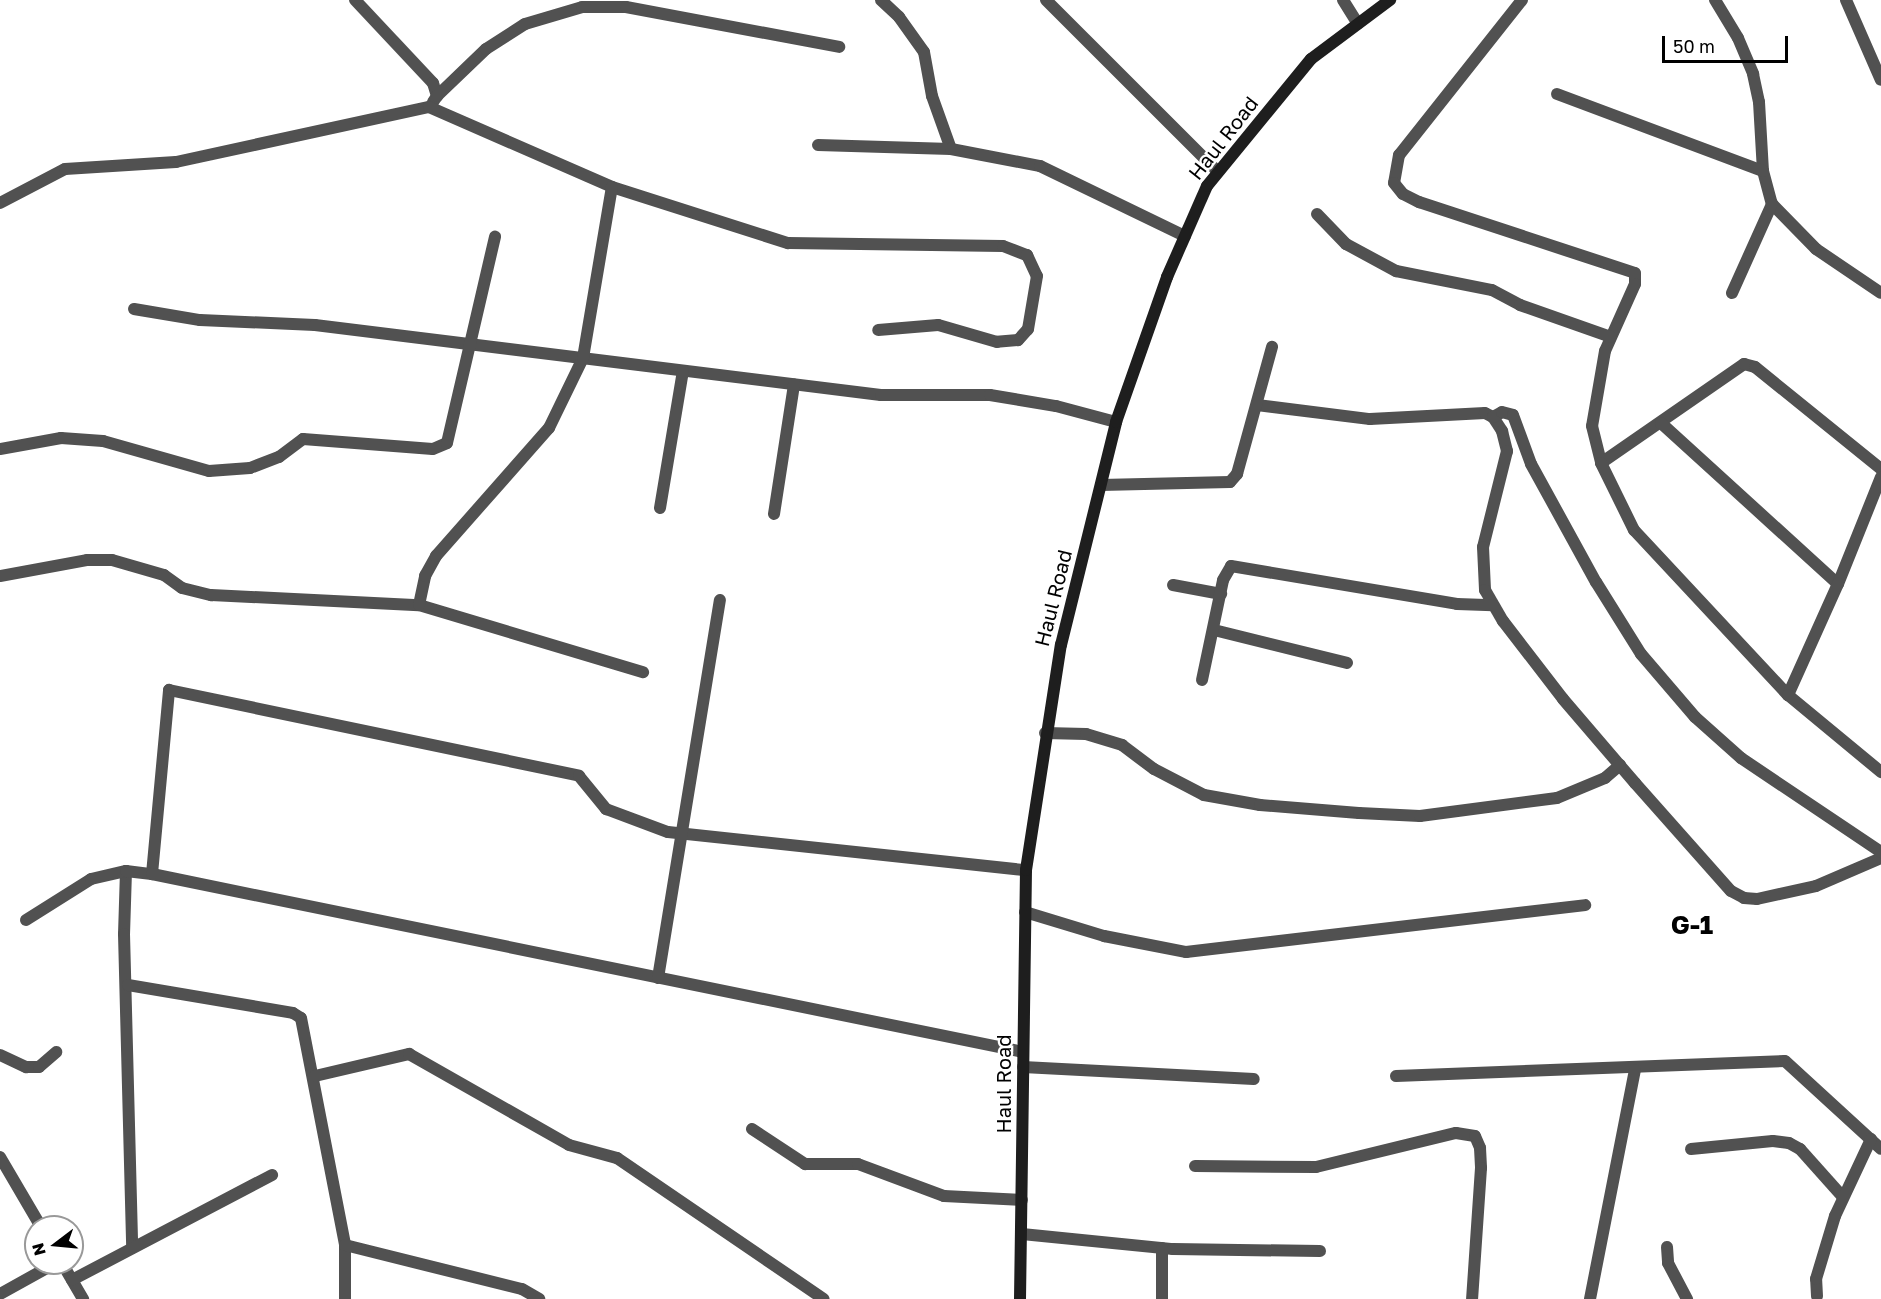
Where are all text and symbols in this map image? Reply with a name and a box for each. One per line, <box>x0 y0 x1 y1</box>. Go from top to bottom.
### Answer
scale bar <box>1665 24 1791 62</box>
text: 50 m <box>1673 35 1715 57</box>
street label: Haul Road <box>1183 92 1263 184</box>
street label: Haul Road <box>1029 547 1077 649</box>
district label: G-1 <box>1671 909 1713 941</box>
street label: Haul Road <box>991 1035 1015 1133</box>
north arrow <box>24 1215 84 1275</box>
text: N <box>27 1241 50 1258</box>

